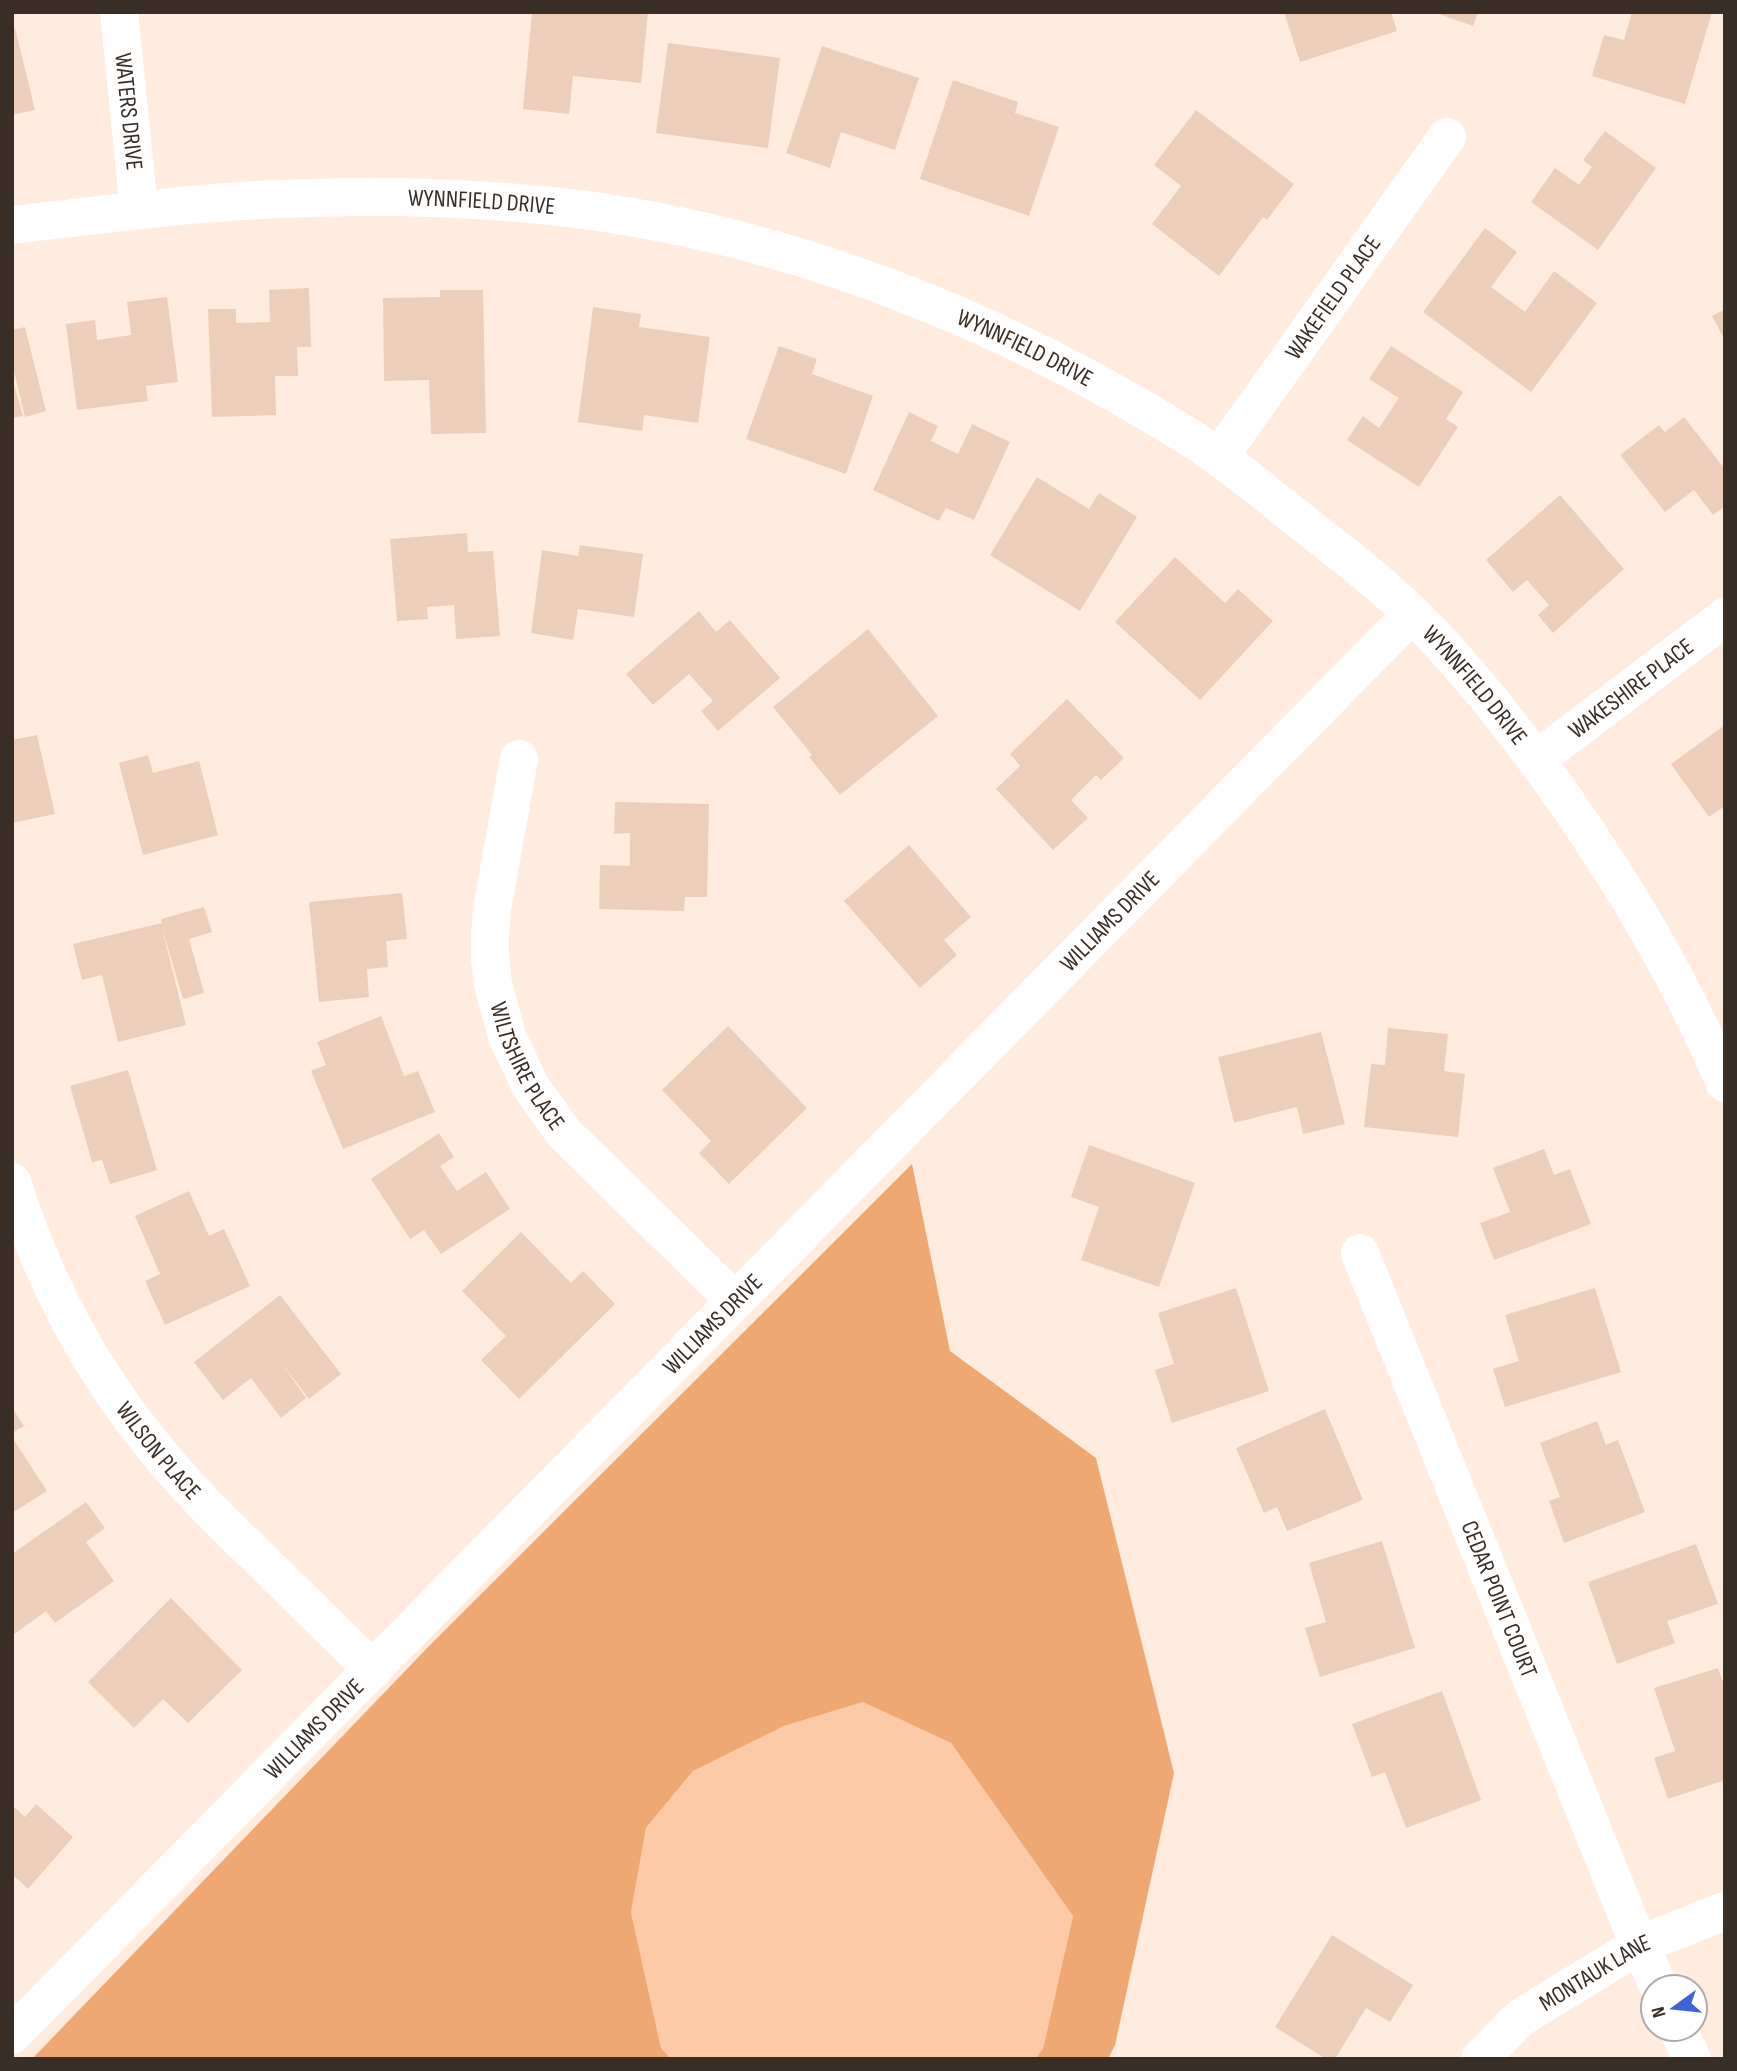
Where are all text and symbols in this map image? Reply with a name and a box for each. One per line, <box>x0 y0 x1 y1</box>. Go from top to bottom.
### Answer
street label: WATERS DRIVE <box>109 51 149 172</box>
street label: WYNNFIELD DRIVE <box>408 183 556 221</box>
street label: WAKEFIELD PLACE <box>1279 230 1387 365</box>
street label: WYNNFIELD DRIVE <box>953 302 1098 393</box>
street label: WYNNFIELD DRIVE <box>1417 619 1534 750</box>
street label: WAKESHIRE PLACE <box>1563 632 1699 745</box>
street label: WILLIAMS DRIVE <box>1054 864 1166 977</box>
street label: WILTSHIRE PLACE <box>484 999 571 1136</box>
street label: WILLIAMS DRIVE <box>656 1268 768 1381</box>
street label: WILSON PLACE <box>110 1396 207 1506</box>
street label: CEDAR POINT COURT <box>1455 1516 1544 1682</box>
street label: WILLIAMS DRIVE <box>258 1672 370 1785</box>
street label: MONTAUK LANE <box>1534 1928 1654 2017</box>
north arrow <box>1639 1973 1709 2043</box>
text: N <box>1647 2004 1671 2020</box>

